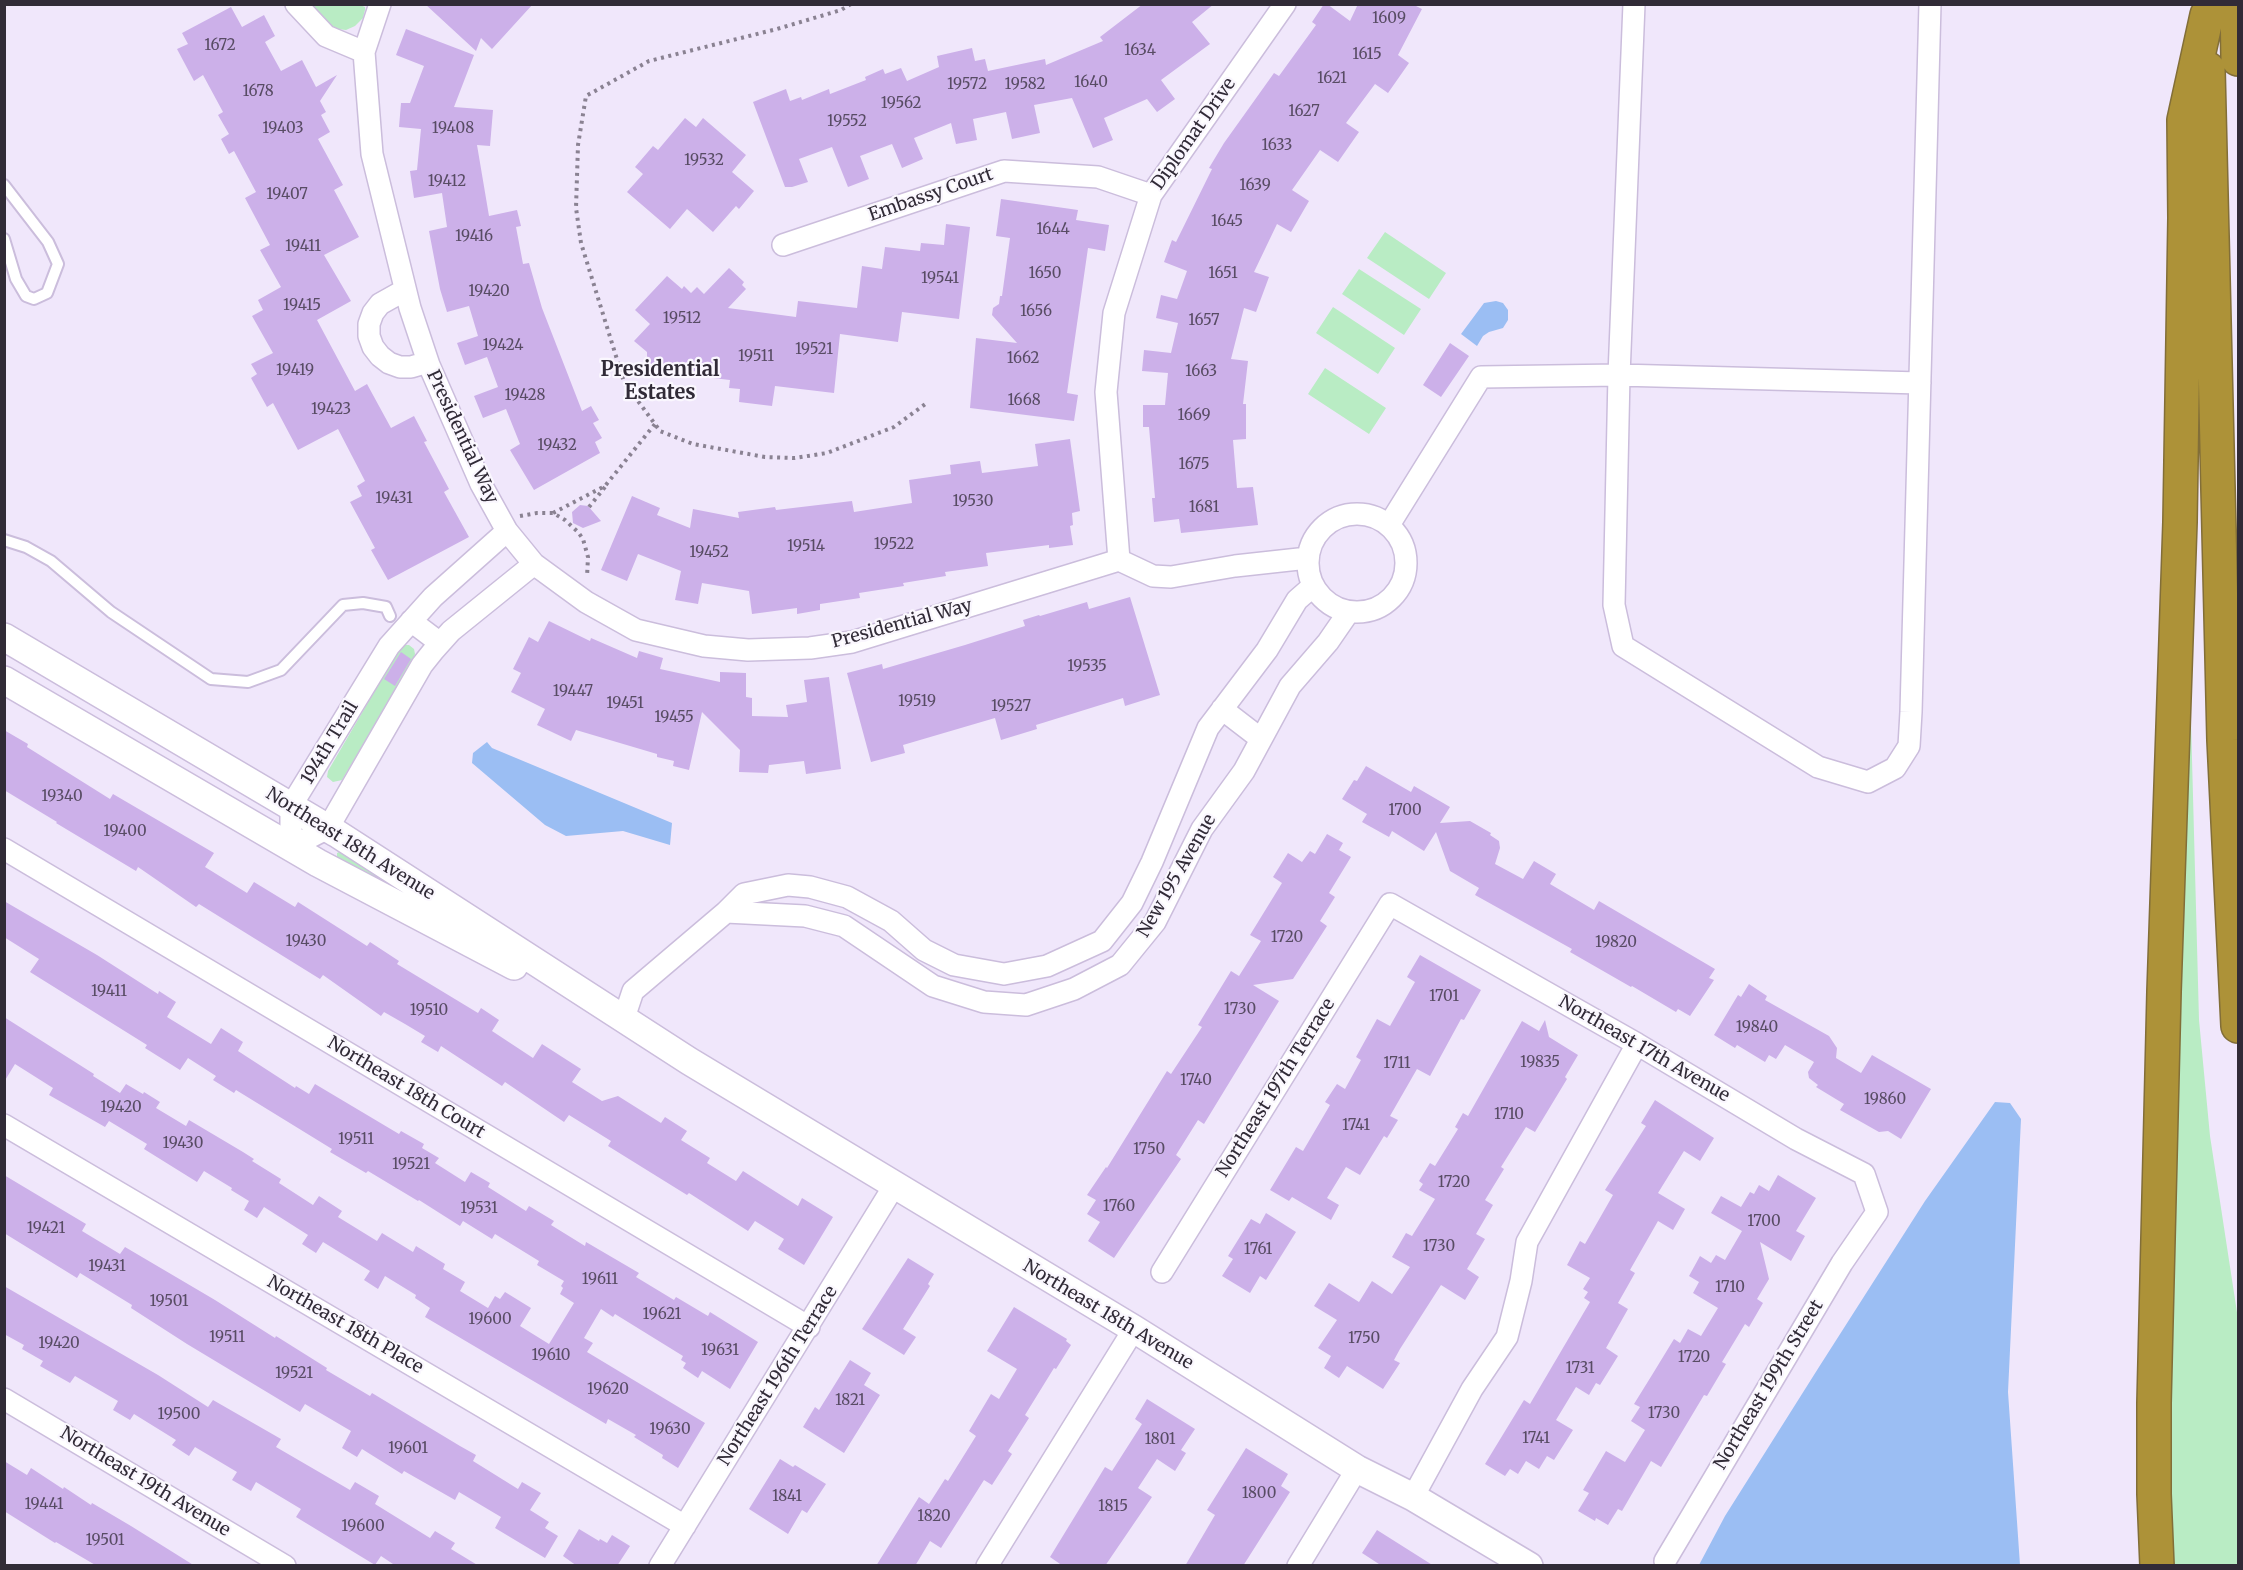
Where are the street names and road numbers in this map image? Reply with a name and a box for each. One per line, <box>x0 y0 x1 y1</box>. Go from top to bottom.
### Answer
street label: Diplomat Drive <box>1147 74 1241 194</box>
street label: Embassy Court <box>866 164 996 226</box>
street label: Presidential Way <box>422 367 502 507</box>
street label: Presidential Way <box>829 595 975 653</box>
street label: 194th Trail <box>297 698 363 788</box>
street label: Northeast 18th Avenue <box>262 783 438 905</box>
street label: New 195 Avenue <box>1133 811 1221 941</box>
street label: Northeast 17th Avenue <box>1555 991 1733 1107</box>
street label: Northeast 197th Terrace <box>1212 995 1340 1181</box>
street label: Northeast 18th Court <box>323 1032 489 1144</box>
street label: Northeast 18th Avenue <box>1019 1256 1197 1374</box>
street label: Northeast 18th Place <box>263 1271 427 1379</box>
street label: Northeast 196th Terrace <box>714 1282 842 1470</box>
street label: Northeast 199th Street <box>1710 1296 1828 1474</box>
street label: Northeast 19th Avenue <box>56 1423 234 1541</box>

